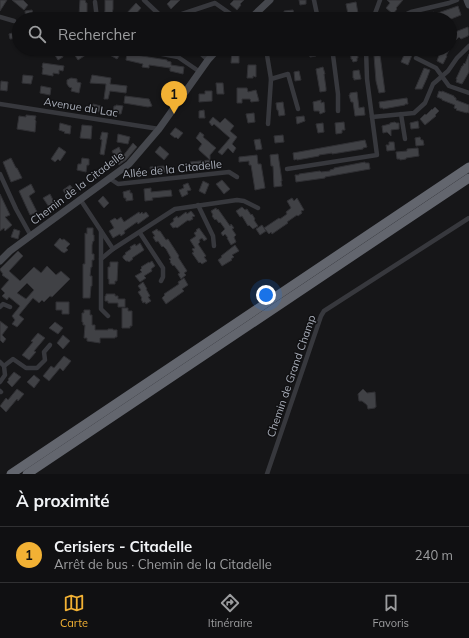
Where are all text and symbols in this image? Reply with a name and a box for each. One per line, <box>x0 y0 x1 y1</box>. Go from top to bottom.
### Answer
search box <box>12 12 457 56</box>
icon: search <box>26 23 48 45</box>
text: Rechercher <box>58 25 136 44</box>
pin: 1 <box>161 81 187 114</box>
street label: Avenue du Lac <box>43 94 120 120</box>
street label: Chemin de la Citadelle <box>27 148 127 228</box>
street label: Allée de la Citadelle <box>121 157 223 181</box>
your location <box>256 285 276 305</box>
street label: Chemin de Grand Champ <box>263 313 319 439</box>
text: À proximité <box>16 490 110 511</box>
text: Cerisiers - Citadelle <box>54 537 192 556</box>
text: 1 <box>25 547 33 563</box>
text: 240 m <box>415 547 453 563</box>
text: Arrêt de bus · Chemin de la Citadelle <box>54 556 272 572</box>
tab: Carte <box>60 592 88 630</box>
tab: Itinéraire <box>208 592 253 630</box>
tab: Favoris <box>372 592 409 630</box>

